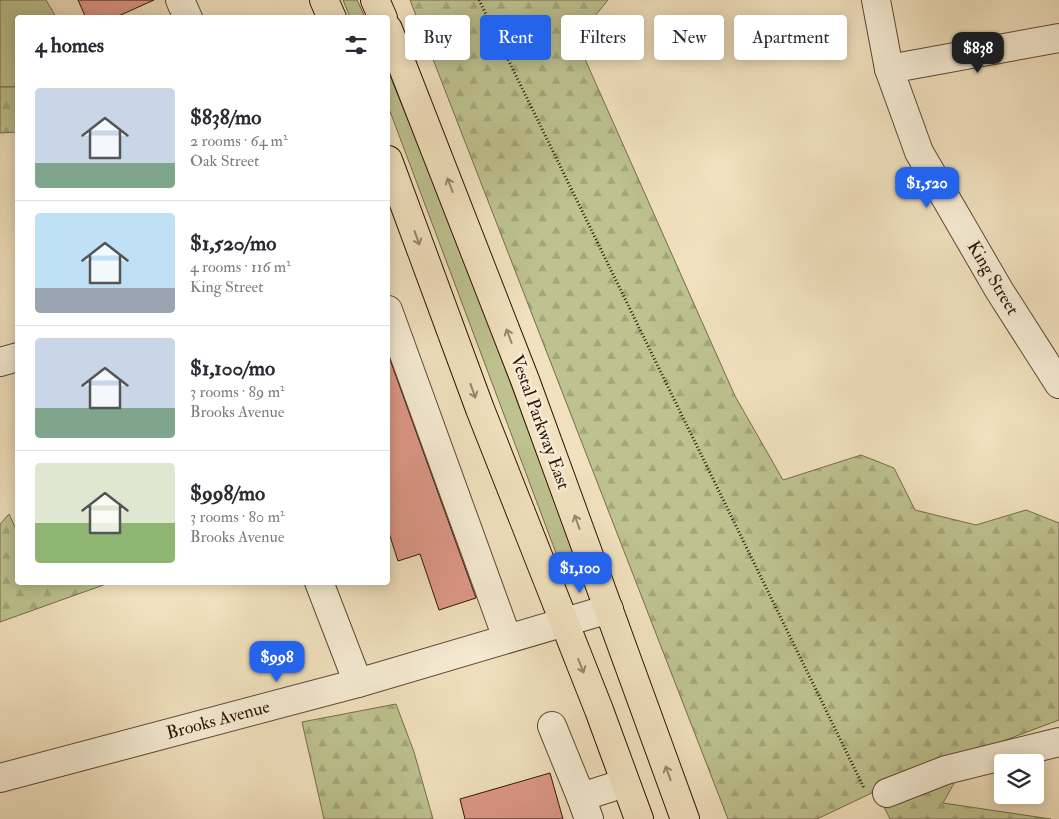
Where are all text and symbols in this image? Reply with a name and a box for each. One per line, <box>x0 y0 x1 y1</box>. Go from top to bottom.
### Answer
chip: Buy <box>405 15 470 60</box>
chip: Rent <box>480 15 551 60</box>
chip: Filters <box>561 15 644 60</box>
chip: New <box>654 15 724 60</box>
chip: Apartment <box>734 15 847 60</box>
icon: filters <box>342 31 370 59</box>
text: 4 homes <box>35 32 104 59</box>
pin: $838 <box>948 32 1008 74</box>
text: $838 <box>963 38 993 58</box>
text: $838/mo <box>190 104 261 131</box>
icon: home <box>75 108 135 168</box>
text: 2 rooms · 64 m² <box>190 131 288 151</box>
text: Oak Street <box>190 151 259 171</box>
pin: $1,520 <box>886 166 968 209</box>
text: $1,520 <box>906 173 948 193</box>
one-way arrow <box>445 178 454 193</box>
text: $1,520/mo <box>190 230 276 257</box>
one-way arrow <box>413 230 422 246</box>
icon: home <box>75 233 135 293</box>
street label: King Street <box>962 237 1024 319</box>
text: 4 rooms · 116 m² <box>190 257 291 277</box>
text: King Street <box>190 277 264 297</box>
one-way arrow <box>503 329 512 344</box>
street label: Vestal Parkway East <box>505 352 575 493</box>
text: $1,100/mo <box>190 355 275 382</box>
icon: home <box>75 358 135 418</box>
text: 3 rooms · 89 m² <box>190 382 285 402</box>
one-way arrow <box>469 383 478 398</box>
text: Brooks Avenue <box>190 402 284 422</box>
text: $998/mo <box>190 480 265 507</box>
icon: home <box>75 483 135 543</box>
text: 3 rooms · 80 m² <box>190 507 285 527</box>
one-way arrow <box>572 515 581 530</box>
text: Brooks Avenue <box>190 527 284 547</box>
pin: $1,100 <box>539 552 621 594</box>
text: $1,100 <box>560 558 600 578</box>
pin: $998 <box>247 640 307 683</box>
text: $998 <box>261 647 293 667</box>
one-way arrow <box>577 658 587 673</box>
street label: Brooks Avenue <box>164 695 273 745</box>
map controls <box>994 754 1044 804</box>
button: layers <box>994 754 1044 804</box>
one-way arrow <box>663 766 672 781</box>

